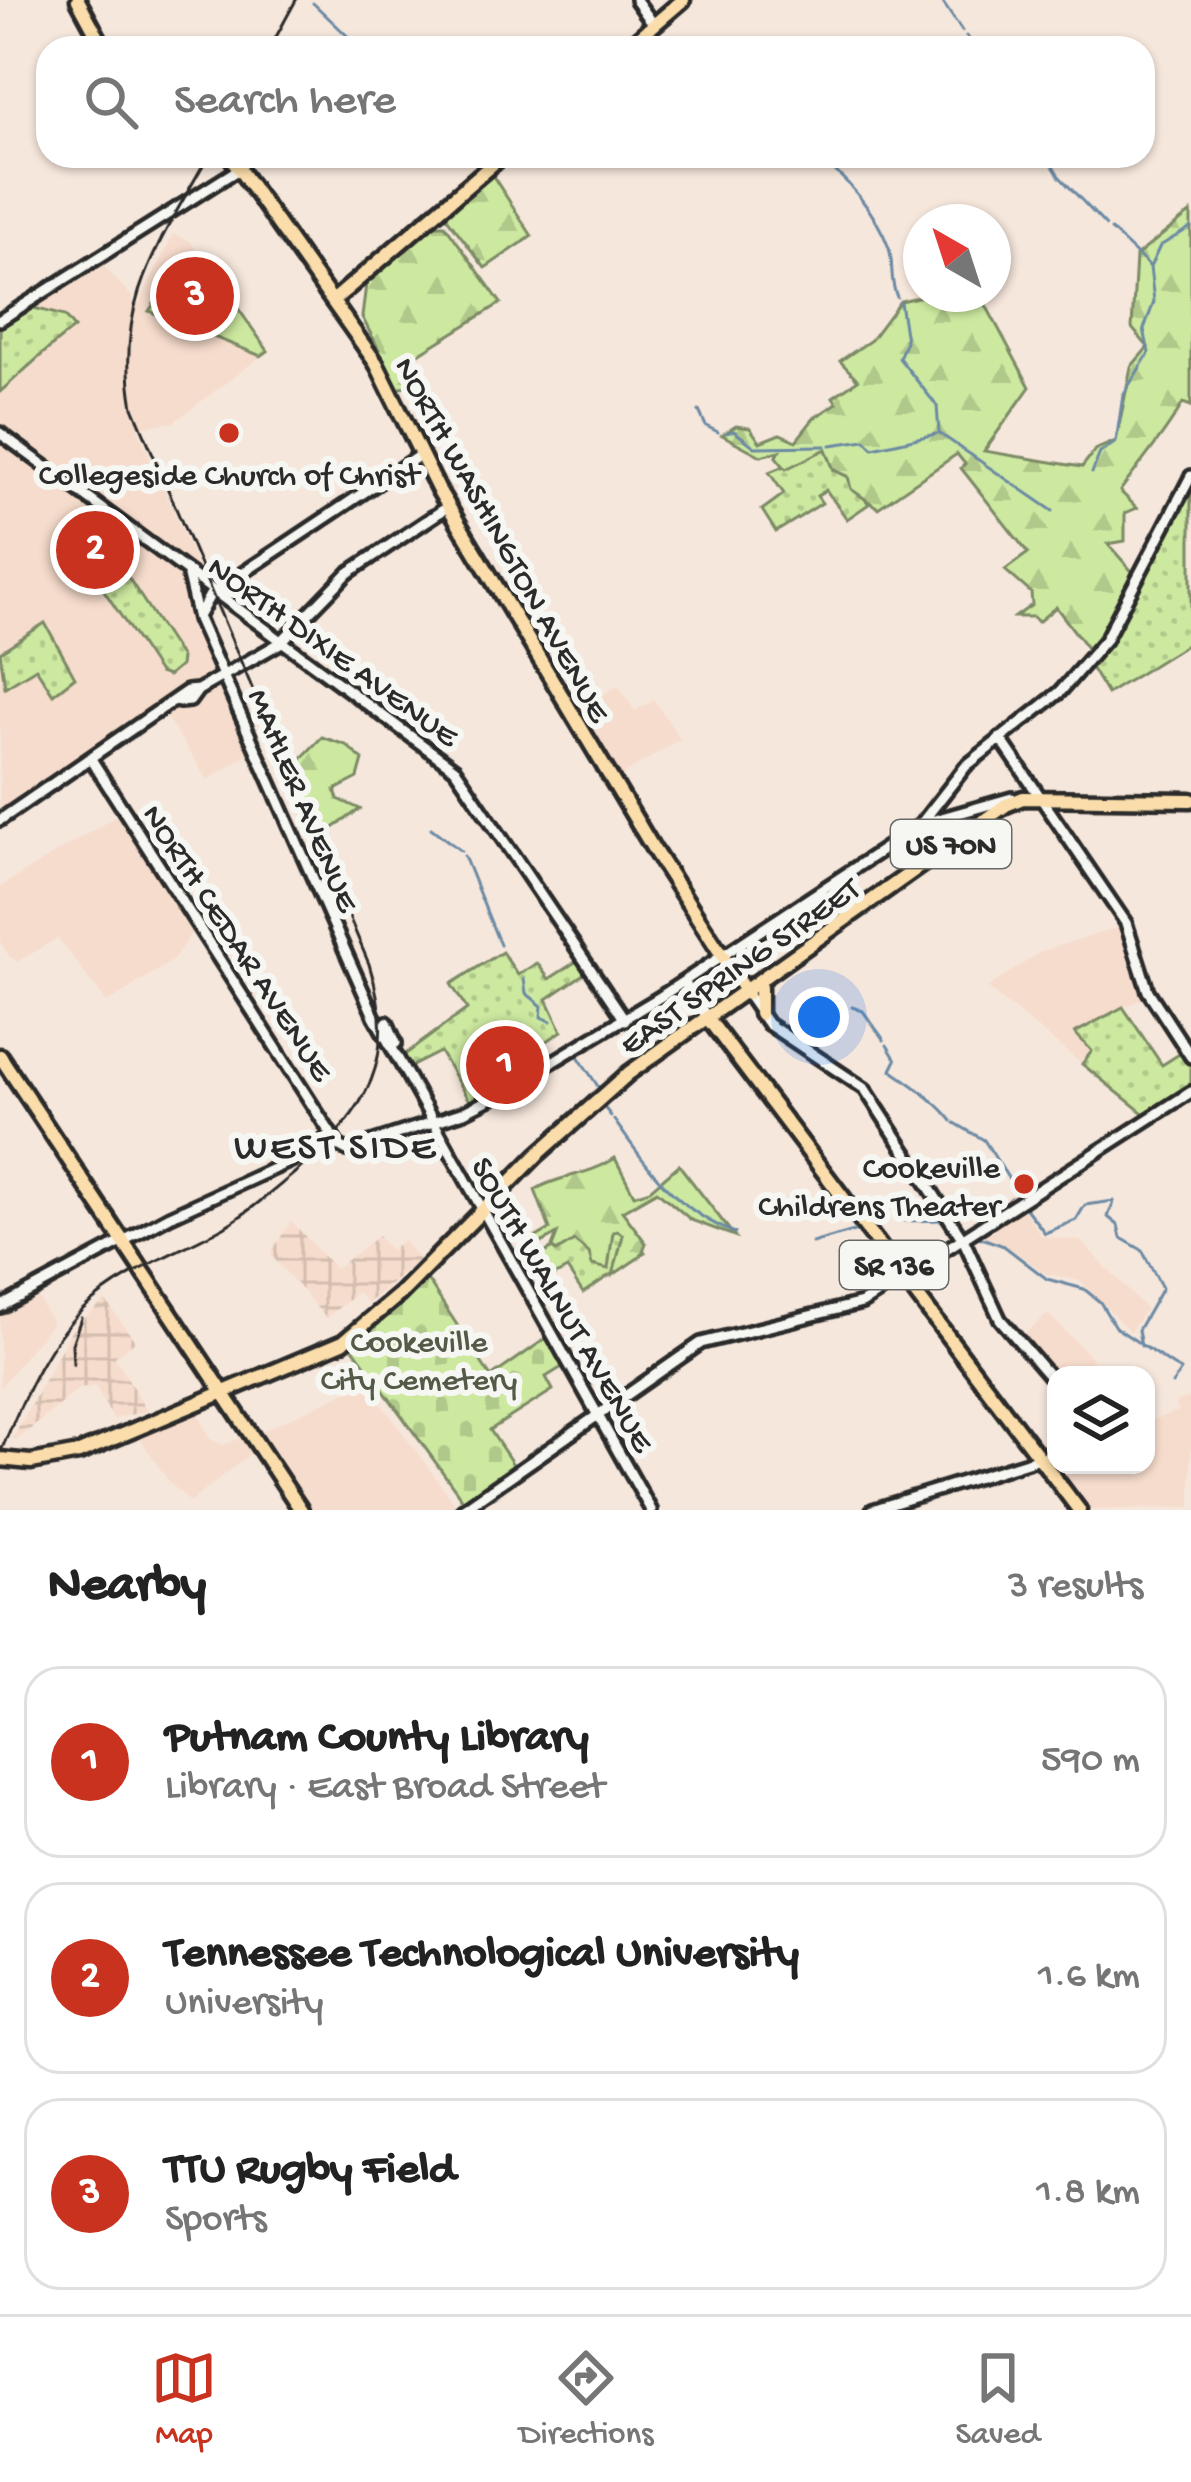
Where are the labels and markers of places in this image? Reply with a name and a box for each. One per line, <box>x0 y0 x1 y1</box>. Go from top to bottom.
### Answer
pin: 3 <box>156 251 234 341</box>
marker: Collegeside Church of Christ <box>216 420 242 446</box>
place label: Collegeside Church of Christ <box>39 459 422 497</box>
pin: 2 <box>56 505 134 595</box>
pin: 1 <box>466 1020 544 1110</box>
place label: Cookeville Childrens Theater <box>758 1152 1003 1228</box>
marker: Cookeville Childrens Theater <box>1011 1171 1037 1197</box>

